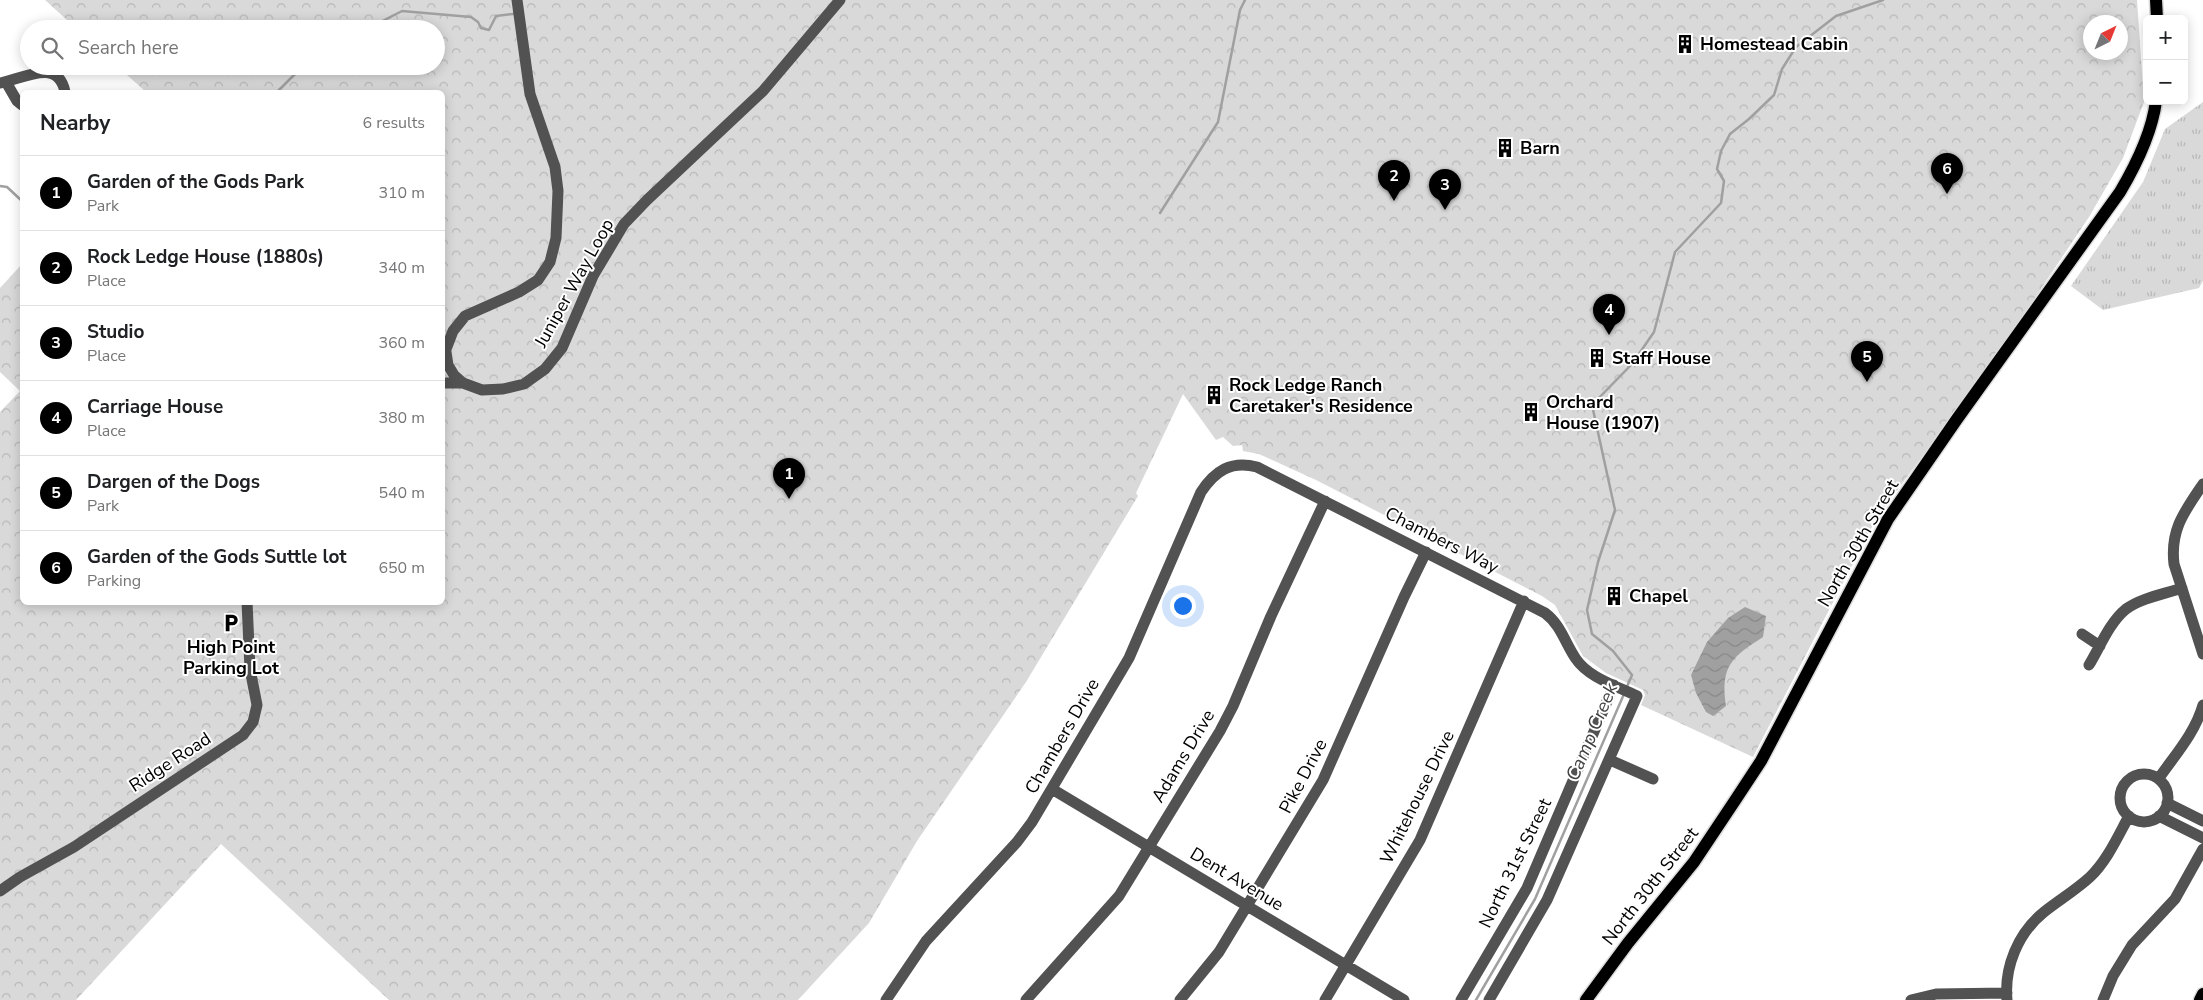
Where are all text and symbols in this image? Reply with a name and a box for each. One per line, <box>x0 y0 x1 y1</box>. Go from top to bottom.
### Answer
north arrow <box>2083 15 2128 60</box>
map controls <box>2143 15 2188 105</box>
button: + <box>2143 15 2188 60</box>
search box <box>20 20 445 75</box>
place label: Homestead Cabin <box>1700 32 1848 56</box>
building icon: Homestead Cabin <box>1674 33 1696 55</box>
icon: search <box>38 34 66 62</box>
text: Search here <box>78 35 179 61</box>
button: − <box>2143 60 2188 105</box>
text: Nearby <box>40 109 110 137</box>
text: 6 results <box>363 112 425 134</box>
place label: Barn <box>1520 136 1560 160</box>
building icon: Barn <box>1494 137 1516 159</box>
pin: 6 <box>1931 153 1963 194</box>
pin: 2 <box>1378 160 1410 201</box>
text: Garden of the Gods Park <box>87 169 304 195</box>
pin: 3 <box>1429 169 1461 210</box>
text: 1 <box>51 182 61 204</box>
text: 310 m <box>378 182 425 204</box>
text: Park <box>87 195 119 217</box>
street label: Juniper Way Loop <box>528 214 619 353</box>
text: Rock Ledge House (1880s) <box>87 244 324 270</box>
text: 2 <box>51 257 61 279</box>
text: 340 m <box>378 257 425 279</box>
text: Place <box>87 270 126 292</box>
pin: 4 <box>1593 294 1625 335</box>
text: Studio <box>87 319 144 345</box>
text: 3 <box>51 332 61 354</box>
text: 360 m <box>378 332 425 354</box>
pin: 5 <box>1851 341 1883 382</box>
text: Place <box>87 345 126 367</box>
place label: Staff House <box>1612 346 1711 370</box>
building icon: Staff House <box>1586 347 1608 369</box>
place label: Rock Ledge Ranch Caretaker's Residence <box>1229 373 1413 418</box>
building icon: Rock Ledge Ranch Caretaker's Residence <box>1203 384 1225 406</box>
place label: Orchard House (1907) <box>1546 390 1660 435</box>
text: Carriage House <box>87 394 223 420</box>
building icon: Orchard House (1907) <box>1520 401 1542 423</box>
text: 4 <box>51 407 61 429</box>
text: 380 m <box>378 407 425 429</box>
text: Place <box>87 420 126 442</box>
pin: 1 <box>773 458 805 499</box>
text: Dargen of the Dogs <box>87 469 260 495</box>
street label: North 30th Street <box>1812 474 1905 611</box>
text: 5 <box>51 482 61 504</box>
text: 540 m <box>378 482 425 504</box>
text: Park <box>87 495 119 517</box>
street label: Chambers Way <box>1381 501 1504 579</box>
text: Garden of the Gods Suttle lot <box>87 544 347 570</box>
text: 6 <box>51 557 61 579</box>
text: 650 m <box>378 557 425 579</box>
text: Parking <box>87 570 141 592</box>
place label: Chapel <box>1629 584 1688 608</box>
building icon: Chapel <box>1603 585 1625 607</box>
your location <box>1170 593 1196 619</box>
parking icon: High Point Parking Lot <box>220 612 242 634</box>
place label: High Point Parking Lot <box>183 635 279 680</box>
street label: Chambers Drive <box>1019 674 1105 798</box>
water label: Camp Creek <box>1560 679 1624 785</box>
street label: Adams Drive <box>1146 705 1220 807</box>
street label: Whitehouse Drive <box>1374 726 1460 868</box>
street label: Ridge Road <box>124 727 216 797</box>
street label: Pike Drive <box>1273 735 1333 817</box>
street label: North 31st Street <box>1473 793 1557 932</box>
street label: North 30th Street <box>1596 822 1704 950</box>
street label: Dent Avenue <box>1186 842 1288 916</box>

